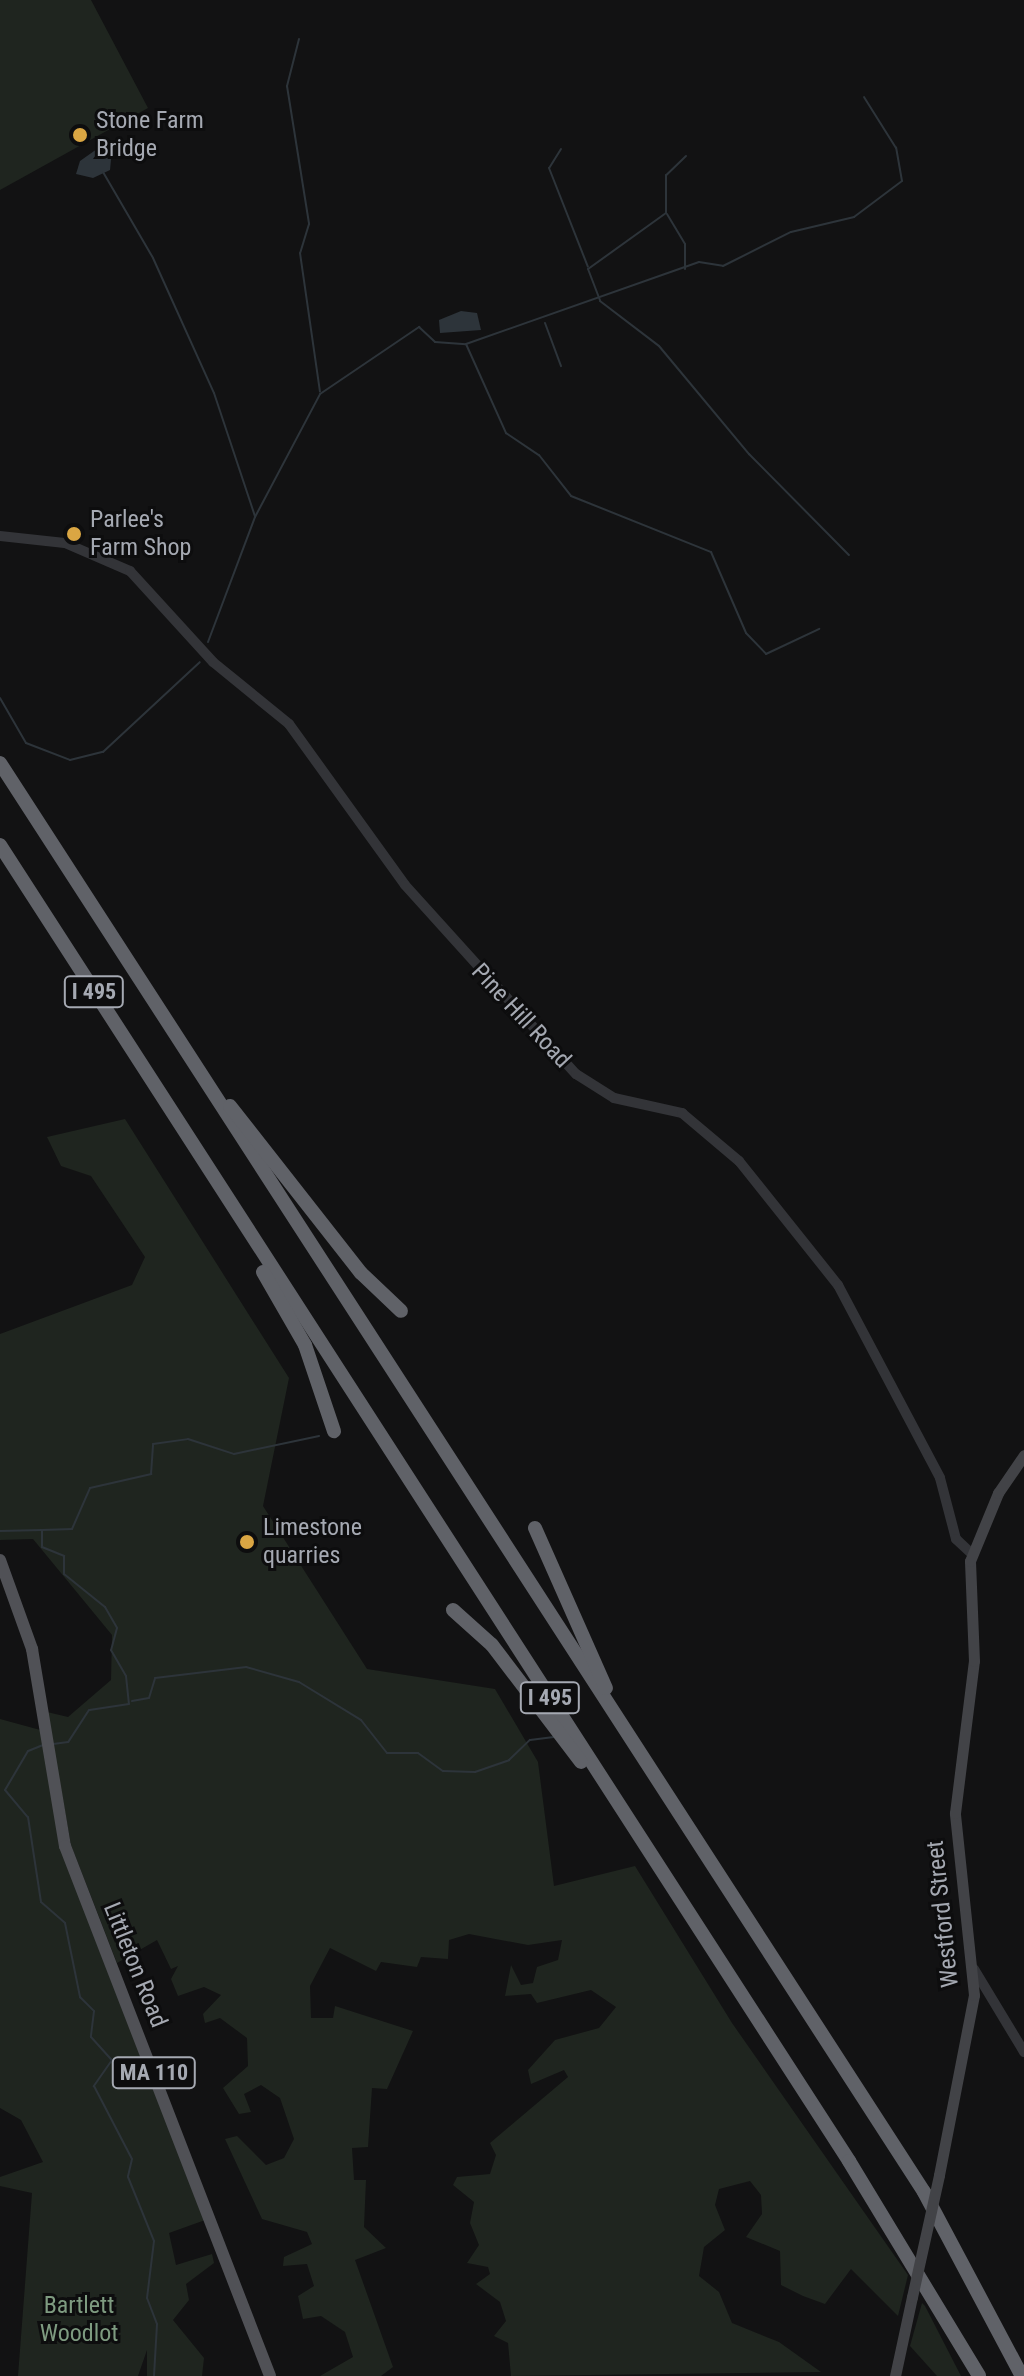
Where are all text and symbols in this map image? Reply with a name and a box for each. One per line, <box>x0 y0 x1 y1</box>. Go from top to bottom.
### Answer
place label: Stone Farm Bridge <box>96 107 204 163</box>
marker: Stone Farm Bridge <box>71 126 89 144</box>
place label: Parlee's Farm Shop <box>90 506 191 562</box>
marker: Parlee's Farm Shop <box>65 525 83 543</box>
street label: Pine Hill Road <box>465 958 577 1074</box>
road number: I 495 <box>62 974 126 1010</box>
place label: Limestone quarries <box>263 1514 362 1570</box>
marker: Limestone quarries <box>238 1533 256 1551</box>
road number: I 495 <box>518 1680 582 1716</box>
street label: Westford Street <box>921 1839 965 1989</box>
street label: Littleton Road <box>97 1898 173 2032</box>
road number: MA 110 <box>110 2055 198 2091</box>
park label: Bartlett Woodlot <box>40 2292 118 2348</box>

